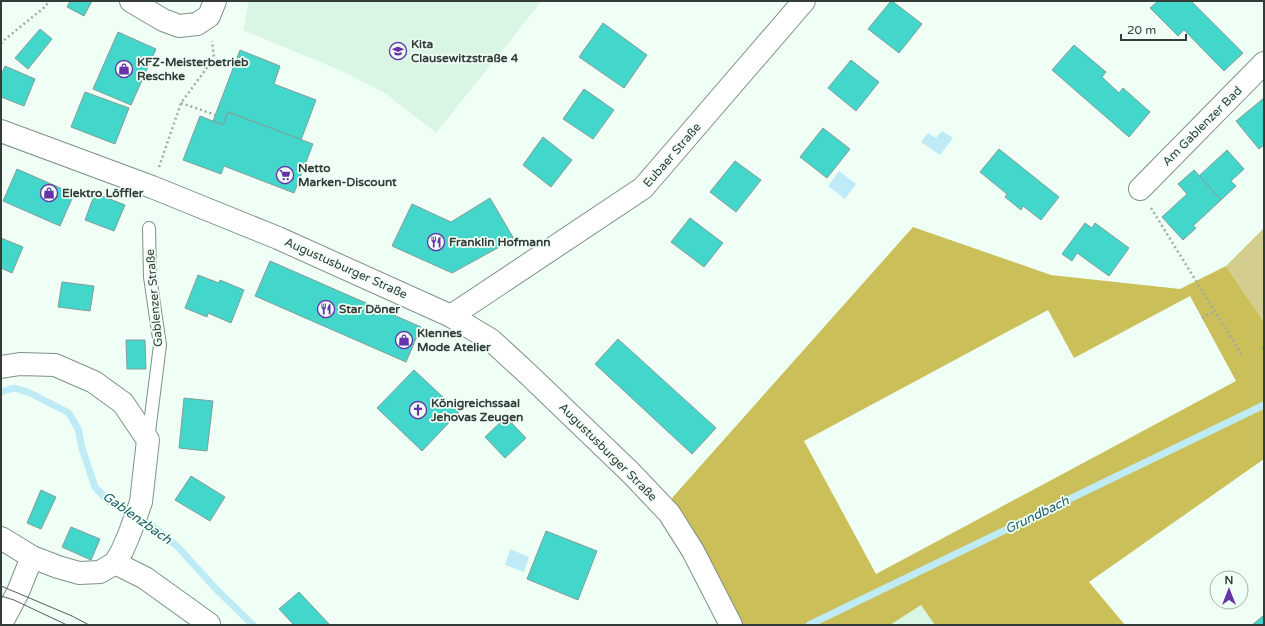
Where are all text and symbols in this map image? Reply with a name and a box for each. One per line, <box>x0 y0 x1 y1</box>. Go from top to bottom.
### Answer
scale bar <box>1121 16 1186 42</box>
text: 20 m <box>1127 23 1156 37</box>
place label: Kita Clausewitzstraße 4 <box>411 37 519 65</box>
school or university icon: Kita Clausewitzstraße 4 <box>388 41 408 61</box>
place label: KFZ-Meisterbetrieb Reschke <box>137 55 249 83</box>
shop icon: KFZ-Meisterbetrieb Reschke <box>114 59 134 79</box>
street label: Am Gablenzer Bad <box>1159 83 1245 169</box>
street label: Eubaer Straße <box>640 120 704 190</box>
place label: Netto Marken-Discount <box>298 161 397 189</box>
supermarket icon: Netto Marken-Discount <box>275 165 295 185</box>
shop icon: Elektro Löffler <box>39 183 59 203</box>
place label: Elektro Löffler <box>62 186 144 200</box>
restaurant icon: Franklin Hofmann <box>426 232 446 252</box>
street label: Augustusburger Straße <box>282 235 410 301</box>
place label: Franklin Hofmann <box>449 235 551 249</box>
street label: Gablenzer Straße <box>143 248 165 347</box>
restaurant icon: Star Döner <box>316 299 336 319</box>
place label: Star Döner <box>339 302 400 316</box>
place label: Klennes Mode Atelier <box>417 326 491 354</box>
shop icon: Klennes Mode Atelier <box>394 330 414 350</box>
place label: Königreichssaal Jehovas Zeugen <box>430 396 523 425</box>
church icon: Königreichssaal Jehovas Zeugen <box>408 400 428 420</box>
street label: Augustusburger Straße <box>556 400 660 504</box>
water label: Gablenzbach <box>99 488 176 548</box>
water label: Grundbach <box>1002 492 1073 537</box>
north arrow <box>1209 570 1249 610</box>
text: N <box>1225 574 1233 587</box>

